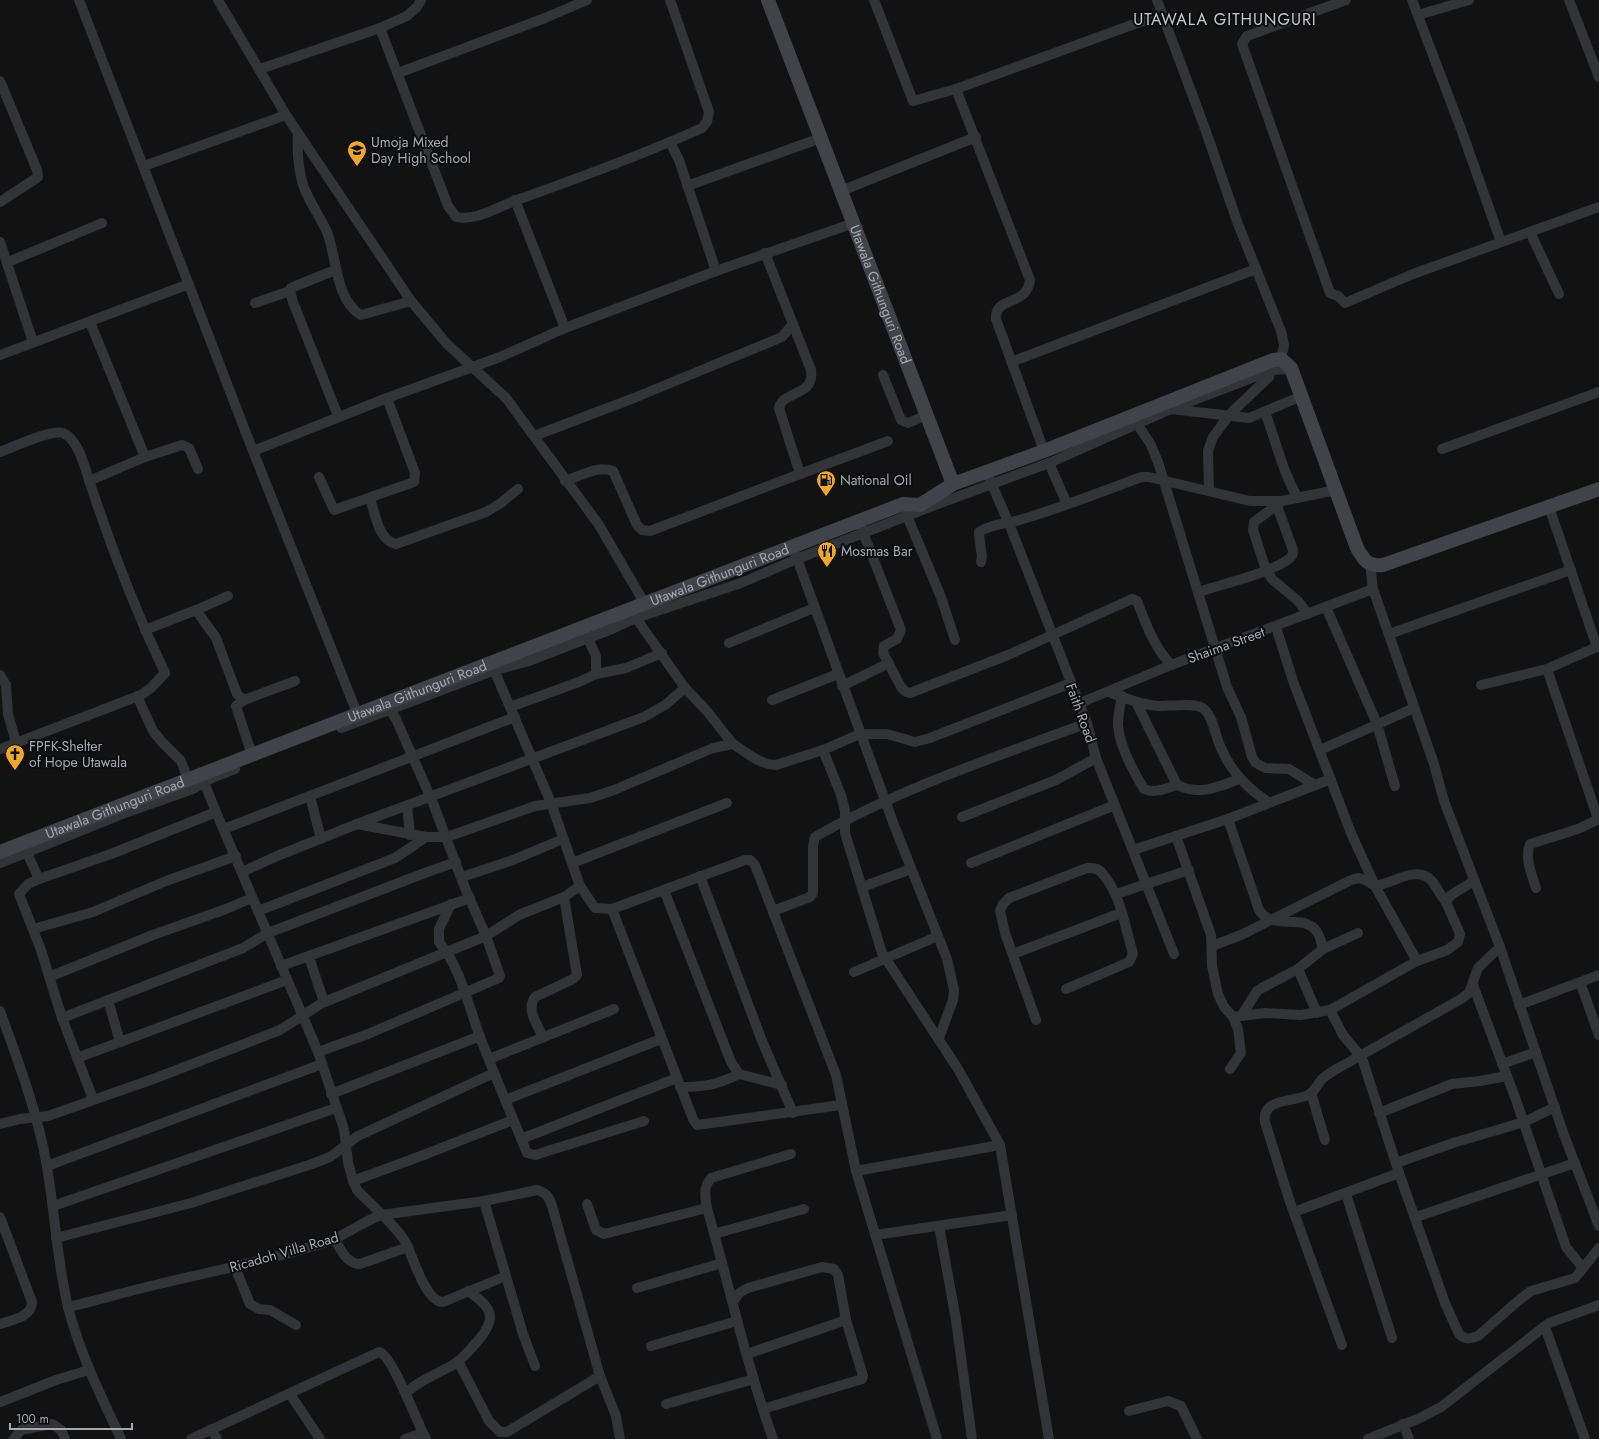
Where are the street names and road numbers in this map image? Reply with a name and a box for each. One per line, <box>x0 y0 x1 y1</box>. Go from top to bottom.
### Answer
street label: Utawala Githunguri Road <box>845 222 916 367</box>
street label: Utawala Githunguri Road <box>647 539 792 611</box>
street label: Shaima Street <box>1185 622 1268 668</box>
street label: Utawala Githunguri Road <box>345 655 489 727</box>
street label: Faith Road <box>1061 680 1101 746</box>
street label: Utawala Githunguri Road <box>42 772 187 844</box>
street label: Ricadoh Villa Road <box>227 1227 341 1277</box>

